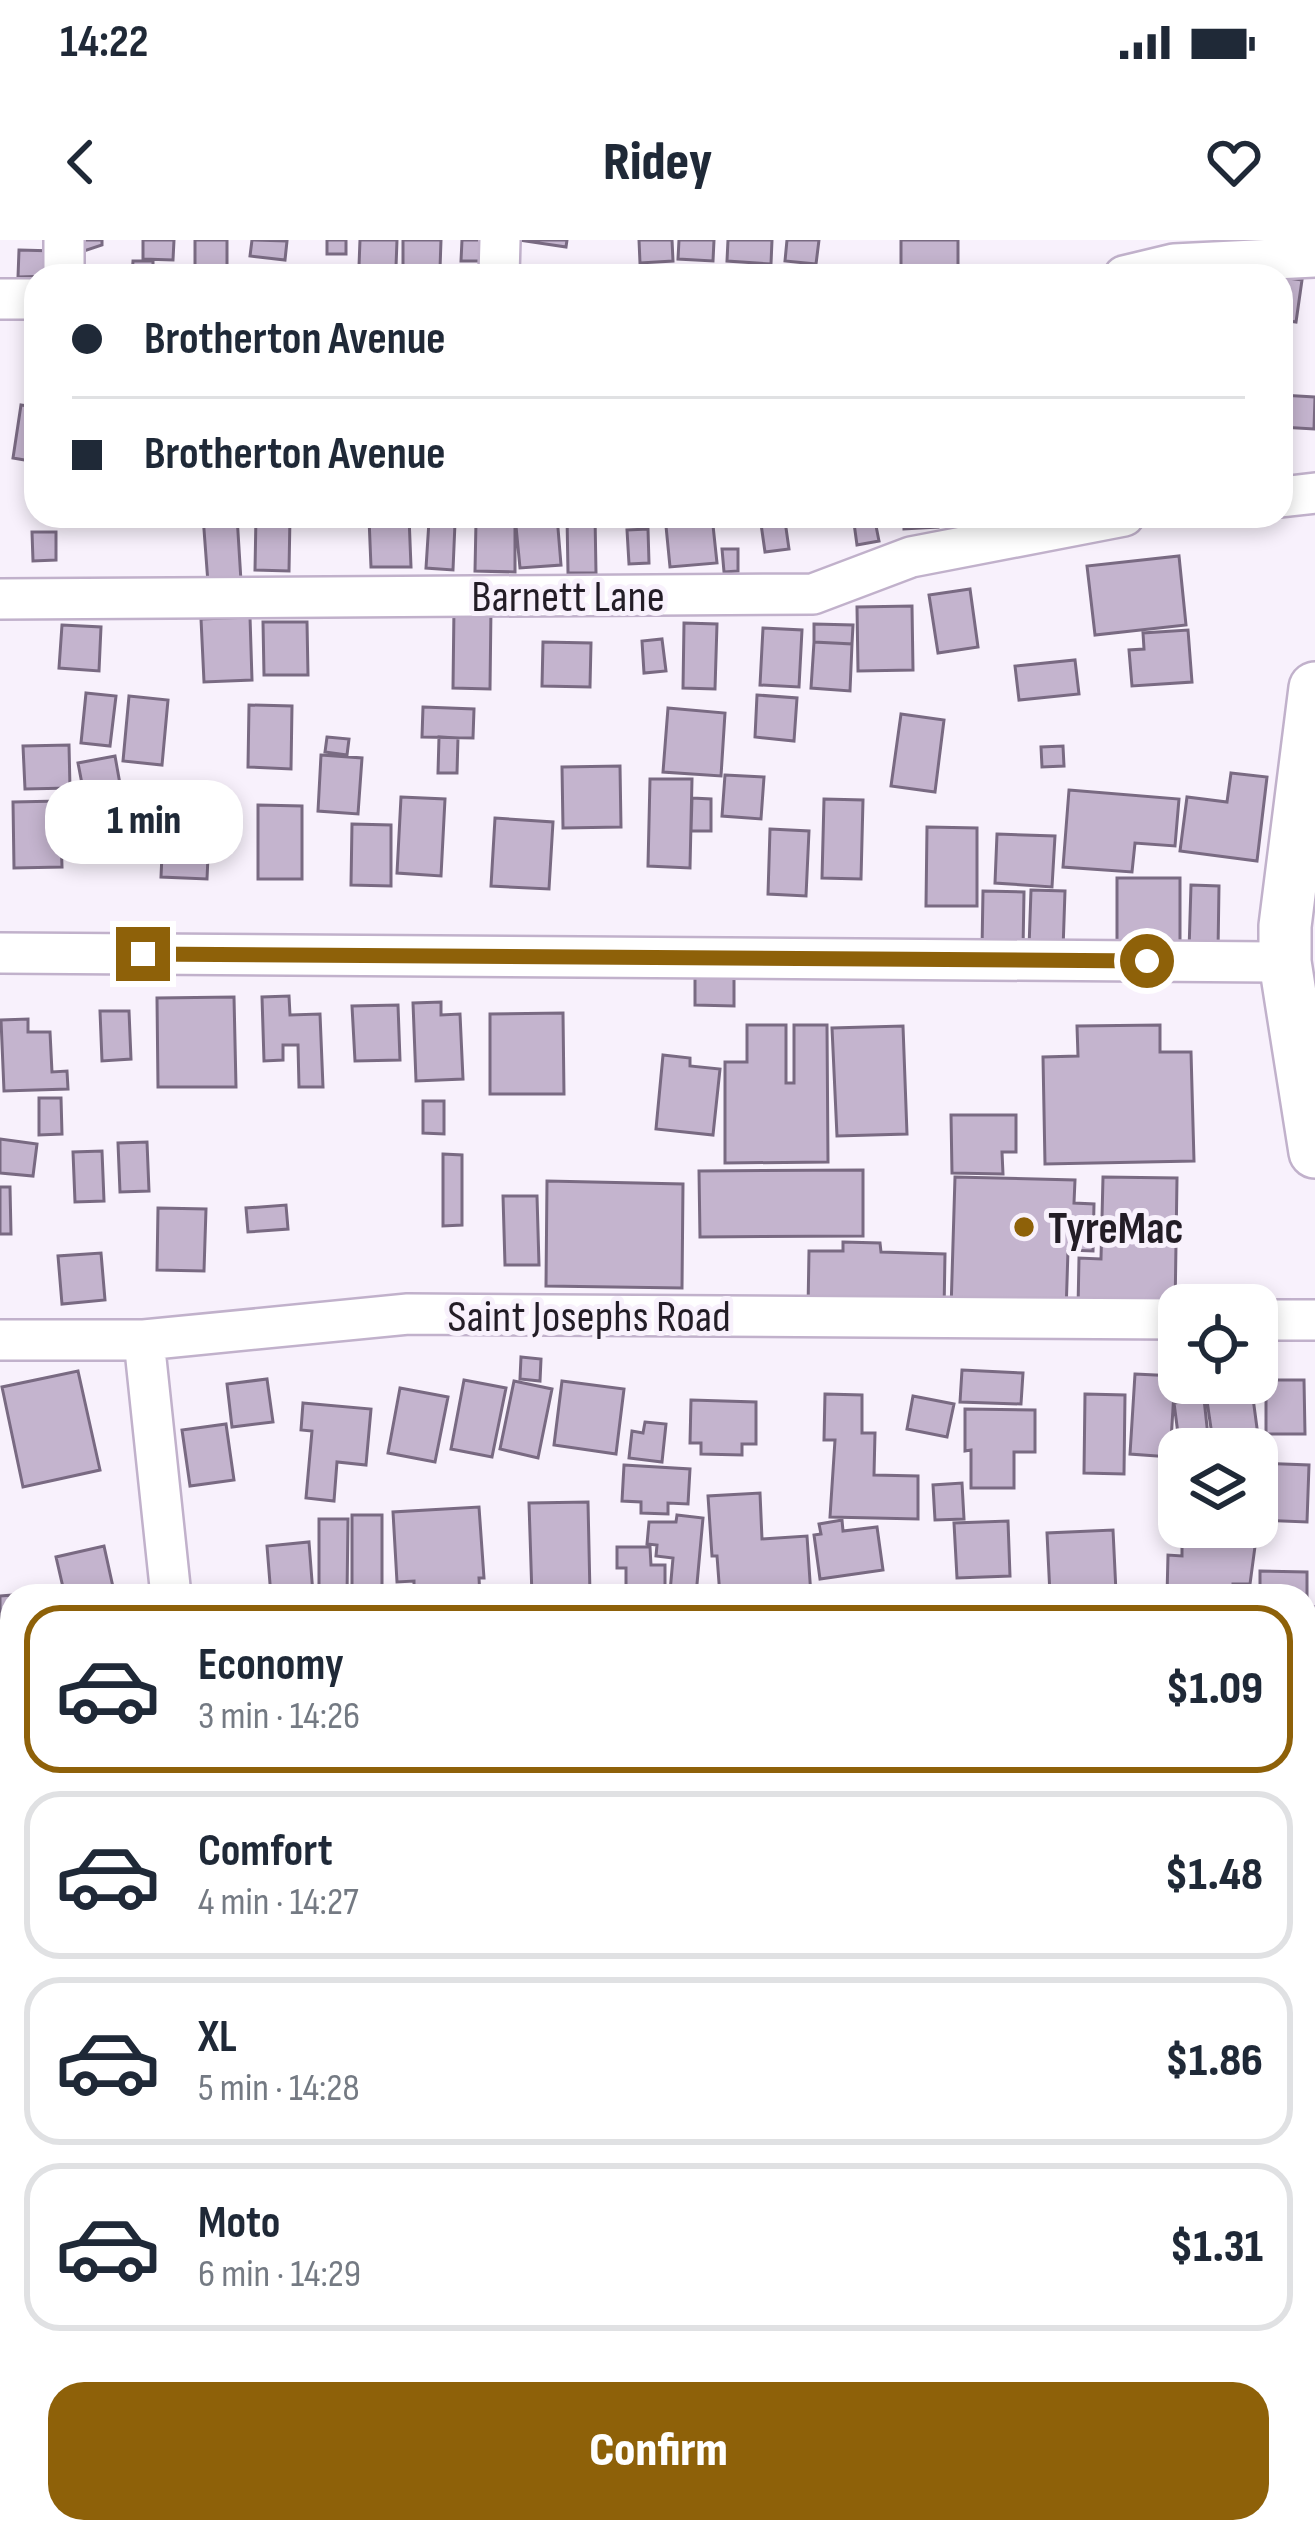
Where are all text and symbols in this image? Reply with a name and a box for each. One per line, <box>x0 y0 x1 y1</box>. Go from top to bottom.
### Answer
text: 14:22 <box>60 15 148 70</box>
icon: back <box>48 129 114 195</box>
icon: heart <box>1201 129 1267 195</box>
text: Ridey <box>603 130 712 195</box>
text: Brotherton Avenue <box>144 312 446 367</box>
text: Brotherton Avenue <box>144 427 446 482</box>
street label: Barnett Lane <box>471 570 665 625</box>
callout: 1 min <box>44 780 242 864</box>
text: 1 min <box>107 798 181 845</box>
route end <box>116 927 170 981</box>
route start <box>1120 934 1174 988</box>
place label: TyreMac <box>1048 1202 1184 1257</box>
marker: TyreMac <box>1011 1214 1037 1240</box>
map controls <box>1158 1284 1278 1548</box>
button: locate <box>1158 1284 1278 1404</box>
street label: Saint Josephs Road <box>447 1290 731 1345</box>
button: layers <box>1158 1428 1278 1548</box>
icon: car <box>54 1635 162 1743</box>
text: Economy <box>198 1638 344 1693</box>
text: $1.09 <box>1166 1662 1263 1717</box>
text: 3 min · 14:26 <box>198 1693 360 1740</box>
icon: car <box>54 1821 162 1929</box>
text: Comfort <box>198 1824 333 1879</box>
text: $1.48 <box>1165 1848 1263 1903</box>
text: 4 min · 14:27 <box>198 1879 359 1926</box>
icon: car <box>54 2007 162 2115</box>
text: XL <box>198 2010 237 2065</box>
text: $1.86 <box>1165 2034 1263 2089</box>
text: 5 min · 14:28 <box>198 2065 359 2112</box>
icon: car <box>54 2193 162 2301</box>
text: Moto <box>198 2196 280 2251</box>
text: $1.31 <box>1170 2220 1263 2275</box>
text: 6 min · 14:29 <box>198 2251 361 2298</box>
button: Confirm <box>48 2382 1269 2520</box>

